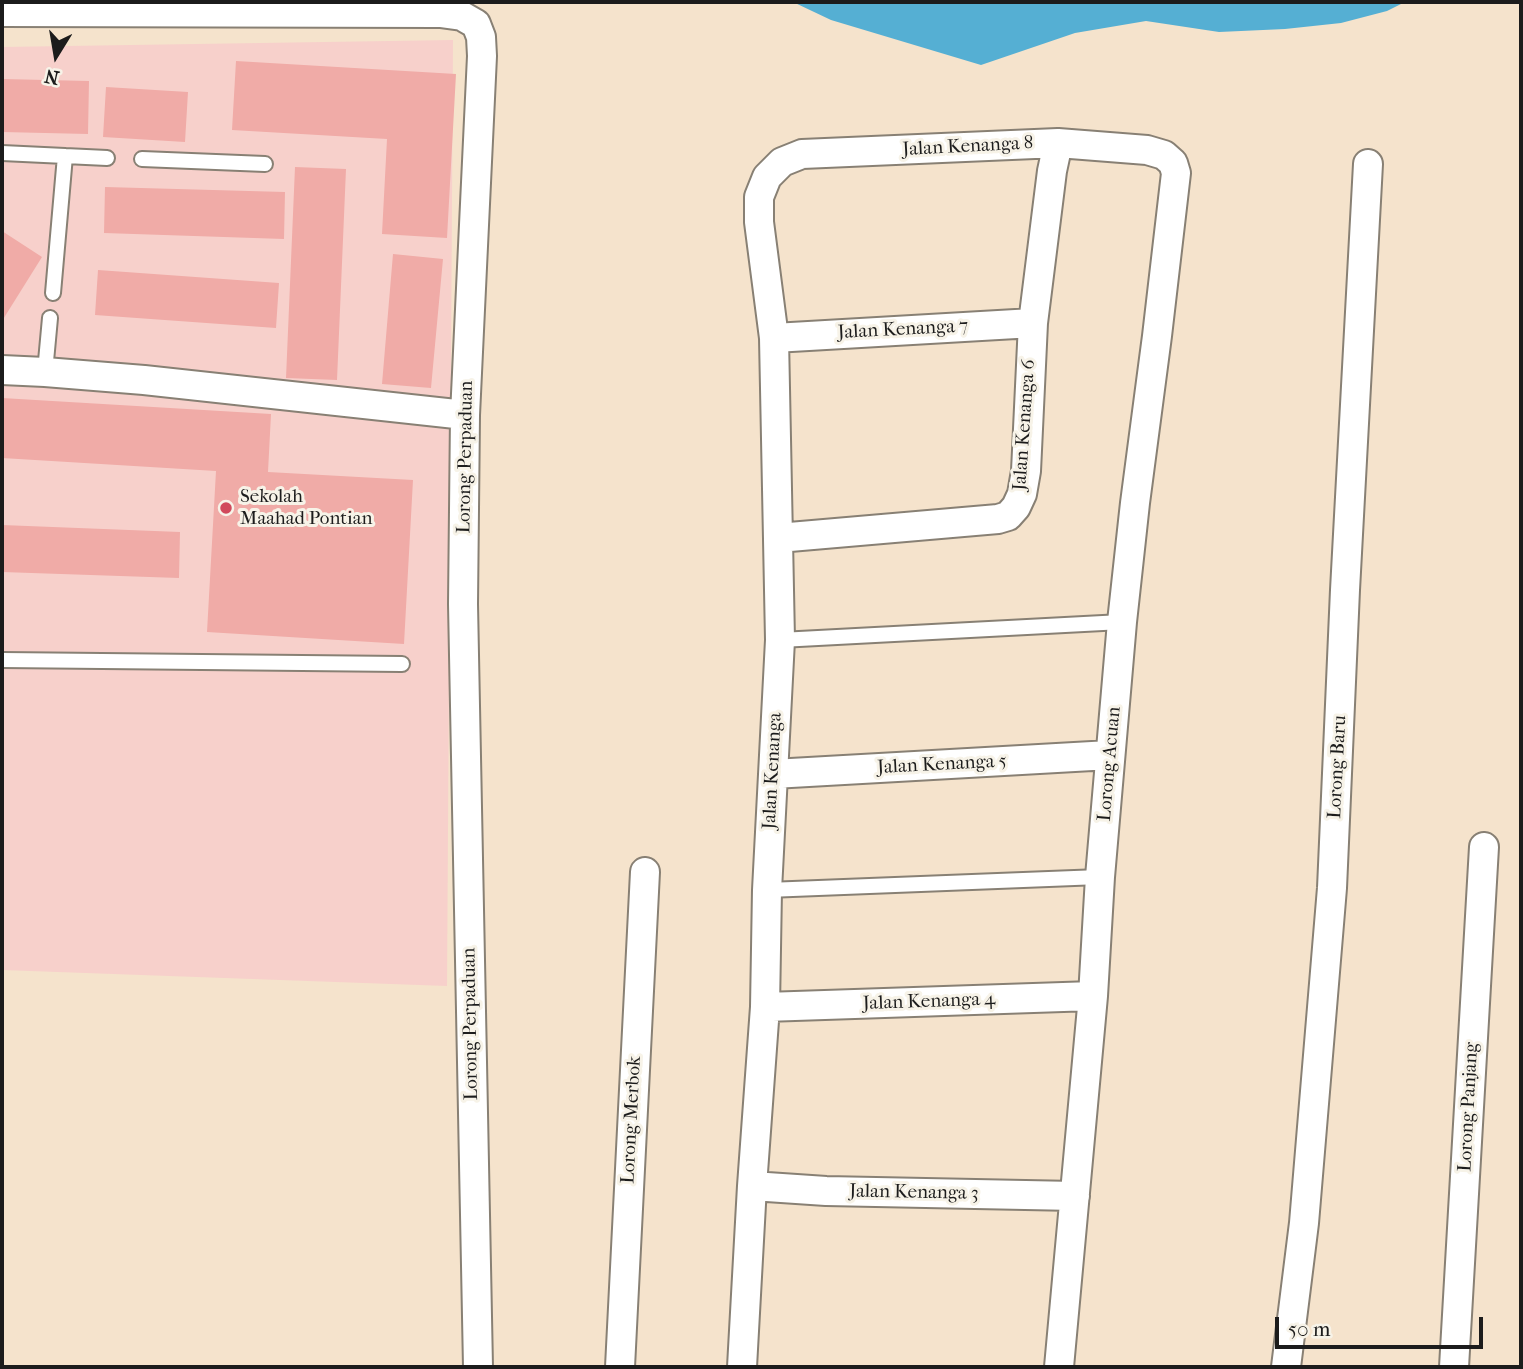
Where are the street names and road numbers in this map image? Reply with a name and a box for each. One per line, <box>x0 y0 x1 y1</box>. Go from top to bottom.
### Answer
street label: Jalan Kenanga 8 <box>902 132 1034 162</box>
street label: Jalan Kenanga 7 <box>837 315 969 345</box>
street label: Jalan Kenanga 6 <box>1009 359 1041 491</box>
street label: Lorong Perpaduan <box>453 380 479 534</box>
street label: Lorong Acuan <box>1094 706 1126 822</box>
street label: Jalan Kenanga <box>759 712 787 830</box>
street label: Lorong Baru <box>1324 715 1352 819</box>
street label: Jalan Kenanga 5 <box>877 750 1007 780</box>
street label: Lorong Perpaduan <box>458 947 484 1101</box>
street label: Jalan Kenanga 4 <box>862 988 996 1016</box>
street label: Lorong Panjang <box>1454 1042 1484 1172</box>
street label: Lorong Merbok <box>617 1056 647 1184</box>
street label: Jalan Kenanga 3 <box>849 1180 979 1206</box>

